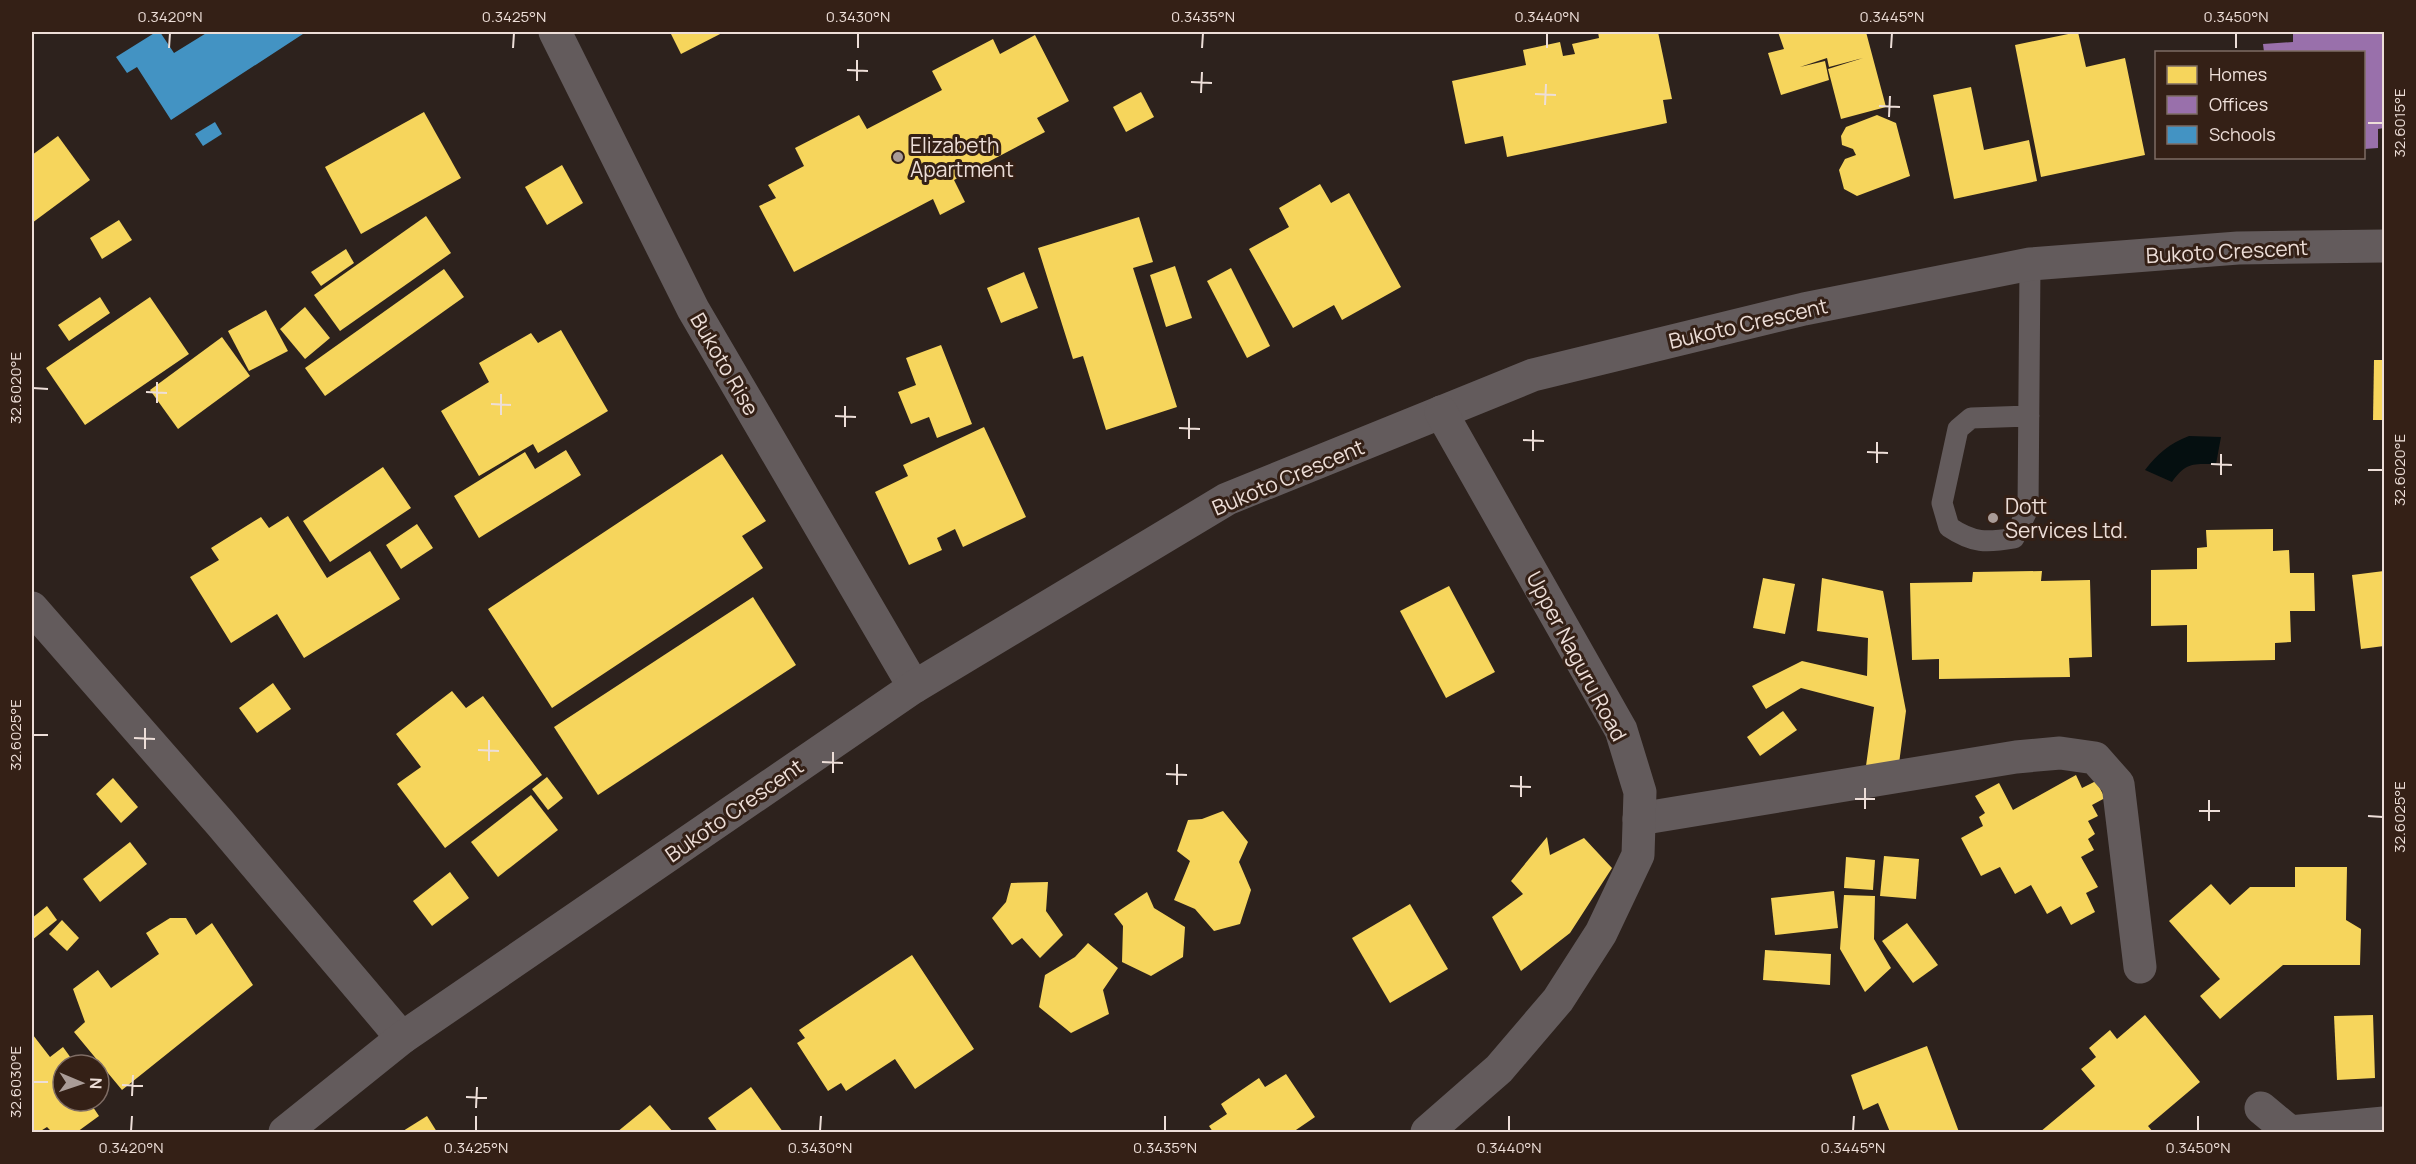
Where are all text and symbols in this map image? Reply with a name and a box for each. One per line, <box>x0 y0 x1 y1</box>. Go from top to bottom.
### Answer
text: 0.3420°N <box>138 6 202 27</box>
text: 0.3425°N <box>482 6 546 27</box>
text: 0.3430°N <box>826 6 890 27</box>
text: 0.3435°N <box>1171 6 1235 27</box>
text: 0.3440°N <box>1514 6 1580 27</box>
text: 0.3445°N <box>1860 6 1924 27</box>
text: 0.3450°N <box>2204 6 2268 27</box>
legend <box>2155 51 2365 159</box>
text: Homes <box>2209 62 2267 86</box>
text: 32.6015°E <box>2389 89 2410 157</box>
text: Offices <box>2209 92 2268 116</box>
text: Schools <box>2209 122 2276 146</box>
place label: Elizabeth Apartment <box>910 131 1014 183</box>
marker: Elizabeth Apartment <box>891 150 905 164</box>
street label: Bukoto Crescent <box>2145 233 2309 269</box>
street label: Bukoto Crescent <box>1666 291 1830 355</box>
street label: Bukoto Rise <box>684 308 766 420</box>
text: 32.6020°E <box>5 352 26 424</box>
street label: Bukoto Crescent <box>1208 432 1368 522</box>
text: 32.6020°E <box>2389 434 2410 506</box>
place label: Dott Services Ltd. <box>2005 492 2128 544</box>
marker: Dott Services Ltd. <box>1986 511 2000 525</box>
street label: Upper Naguru Road <box>1520 566 1634 746</box>
text: 32.6025°E <box>5 699 26 771</box>
street label: Bukoto Crescent <box>659 752 809 868</box>
text: 32.6025°E <box>2389 781 2410 853</box>
text: 32.6030°E <box>5 1046 26 1118</box>
north arrow <box>51 1053 111 1113</box>
text: N <box>85 1077 107 1090</box>
text: 0.3420°N <box>99 1137 163 1158</box>
text: 0.3425°N <box>444 1137 508 1158</box>
text: 0.3430°N <box>788 1137 852 1158</box>
text: 0.3435°N <box>1133 1137 1197 1158</box>
text: 0.3440°N <box>1476 1137 1542 1158</box>
text: 0.3445°N <box>1821 1137 1885 1158</box>
text: 0.3450°N <box>2166 1137 2230 1158</box>

